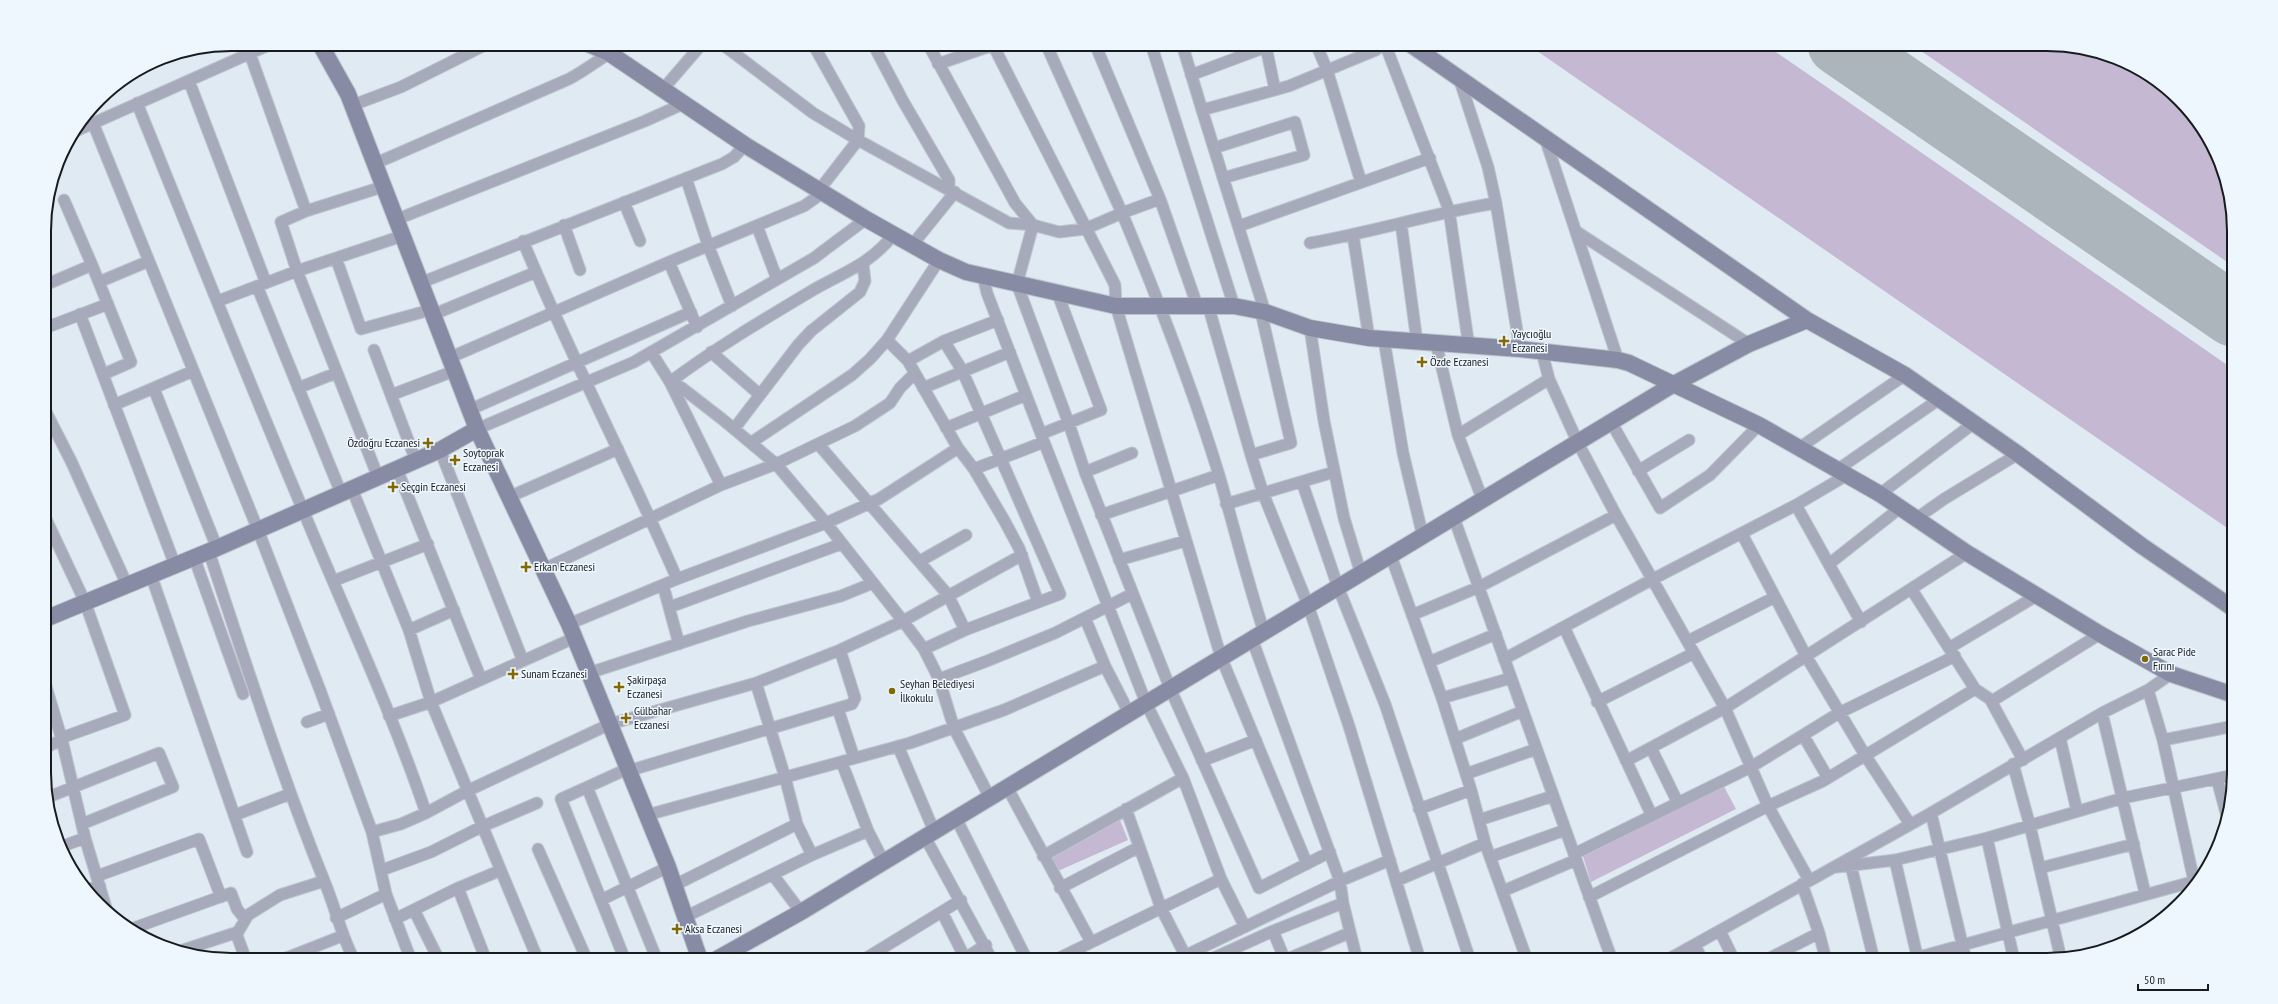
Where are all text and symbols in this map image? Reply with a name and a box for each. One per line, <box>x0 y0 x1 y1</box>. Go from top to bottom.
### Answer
place label: Yaycıoğlu Eczanesi <box>1512 326 1551 355</box>
marker: Yaycıoğlu Eczanesi <box>1499 336 1509 346</box>
place label: Özde Eczanesi <box>1430 354 1489 369</box>
marker: Özde Eczanesi <box>1417 357 1427 367</box>
place label: Özdoğru Eczanesi <box>347 435 420 450</box>
marker: Özdoğru Eczanesi <box>423 438 433 448</box>
place label: Soytoprak Eczanesi <box>463 445 504 474</box>
marker: Soytoprak Eczanesi <box>450 455 460 465</box>
place label: Seçgin Eczanesi <box>401 479 466 494</box>
marker: Seçgin Eczanesi <box>388 482 398 492</box>
place label: Erkan Eczanesi <box>534 559 595 574</box>
marker: Erkan Eczanesi <box>521 562 531 572</box>
place label: Sarac Pide Fırını <box>2153 644 2196 673</box>
marker: Sarac Pide Fırını <box>2140 654 2150 664</box>
place label: Sunam Eczanesi <box>521 666 587 681</box>
marker: Sunam Eczanesi <box>508 669 518 679</box>
place label: Şakirpaşa Eczanesi <box>627 672 667 701</box>
place label: Seyhan Belediyesi İlkokulu <box>900 676 975 705</box>
marker: Şakirpaşa Eczanesi <box>614 682 624 692</box>
marker: Seyhan Belediyesi İlkokulu <box>887 686 897 696</box>
place label: Gülbahar Eczanesi <box>634 703 672 732</box>
marker: Gülbahar Eczanesi <box>621 713 631 723</box>
place label: Aksa Eczanesi <box>685 921 742 936</box>
marker: Aksa Eczanesi <box>672 924 682 934</box>
scale bar <box>2138 966 2208 992</box>
text: 50 m <box>2144 972 2165 987</box>

